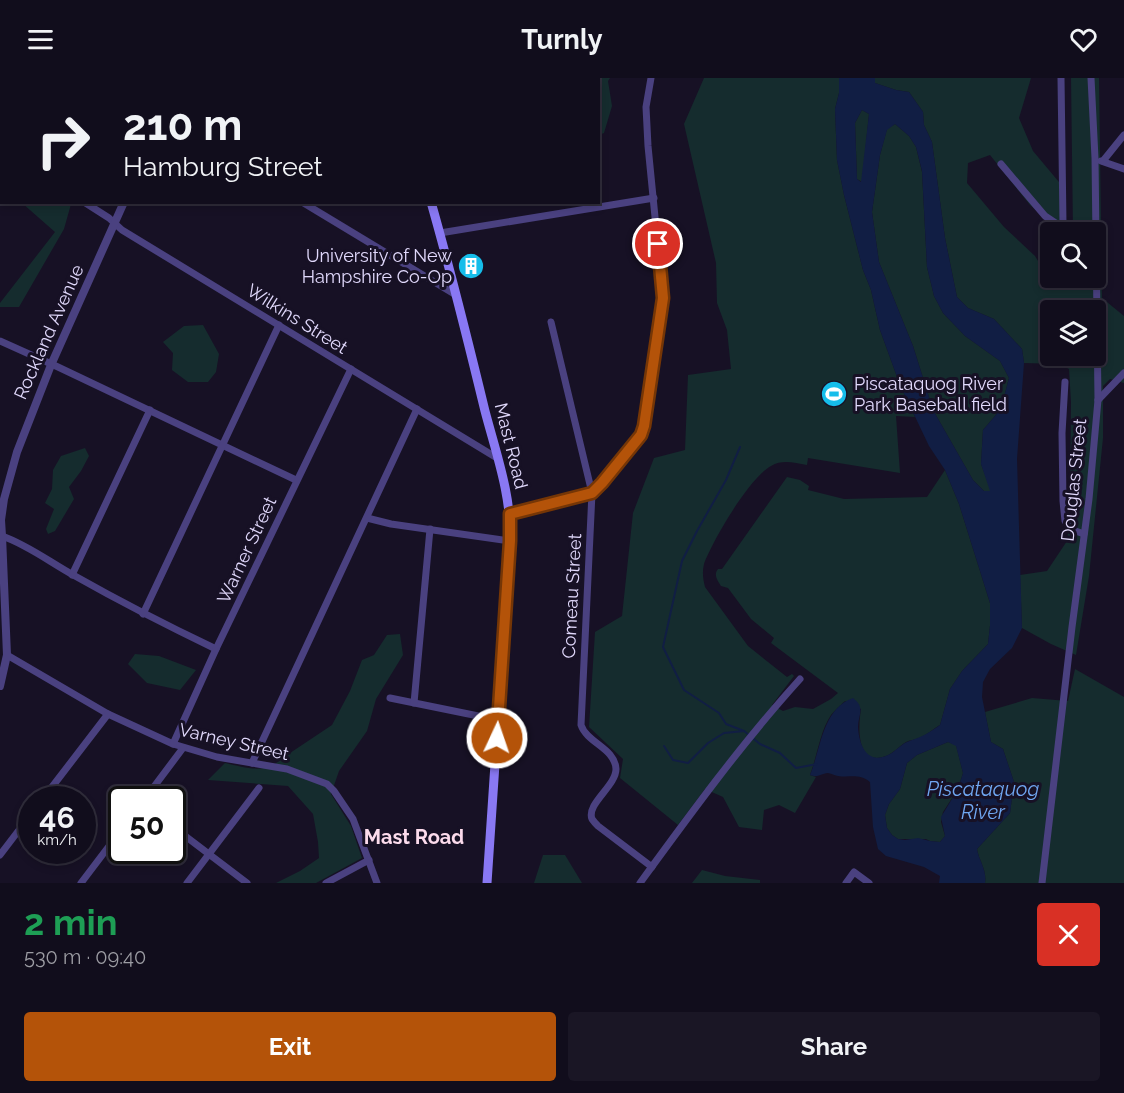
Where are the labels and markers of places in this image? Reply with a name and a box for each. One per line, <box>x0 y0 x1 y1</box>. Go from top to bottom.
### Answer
pin <box>632 218 683 269</box>
place label: University of New Hampshire Co-Op <box>302 245 452 287</box>
building icon: University of New Hampshire Co-Op <box>456 251 486 281</box>
place label: Piscataquog River Park Baseball field <box>854 373 1007 415</box>
sports icon: Piscataquog River Park Baseball field <box>819 379 849 409</box>

